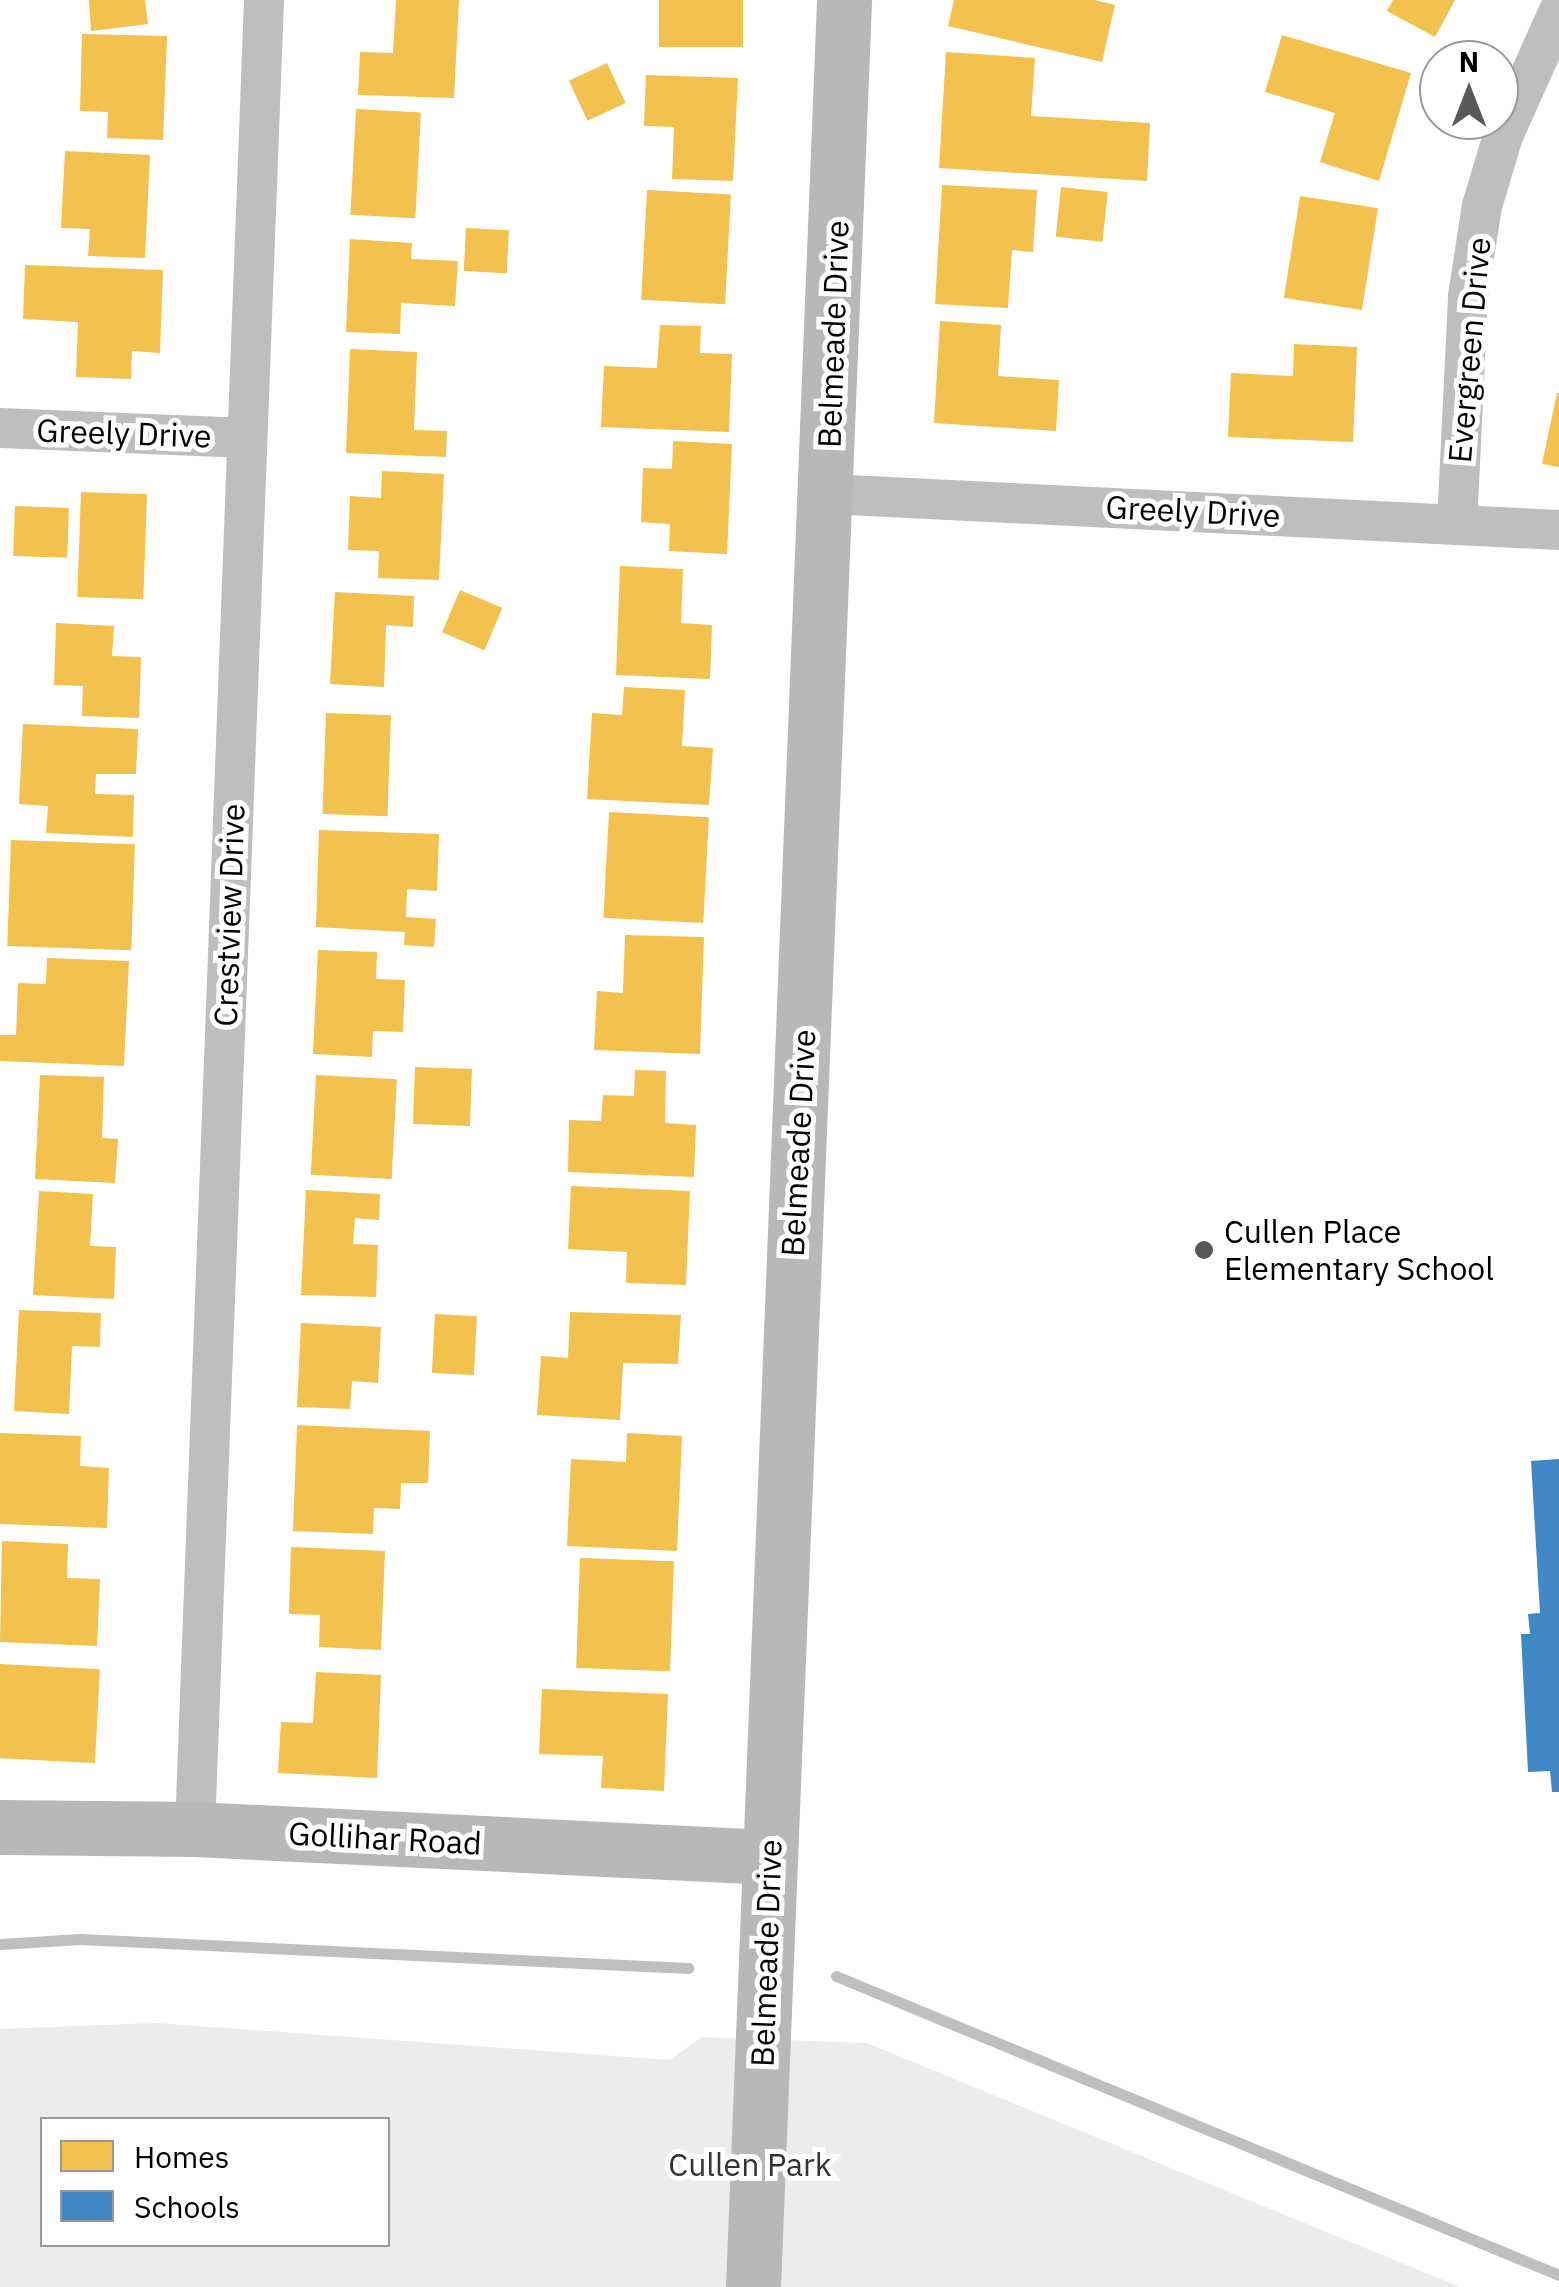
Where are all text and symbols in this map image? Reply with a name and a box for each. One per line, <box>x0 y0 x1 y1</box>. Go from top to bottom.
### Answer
north arrow <box>1419 40 1519 140</box>
text: N <box>1459 43 1479 80</box>
street label: Belmeade Drive <box>810 220 856 448</box>
street label: Evergreen Drive <box>1440 236 1498 464</box>
street label: Greely Drive <box>36 411 212 455</box>
street label: Greely Drive <box>1105 487 1281 535</box>
street label: Crestview Drive <box>206 803 252 1027</box>
street label: Belmeade Drive <box>773 1028 823 1258</box>
place label: Cullen Place Elementary School <box>1224 1213 1494 1288</box>
marker: Cullen Place Elementary School <box>1193 1239 1215 1261</box>
street label: Gollihar Road <box>287 1814 483 1862</box>
street label: Belmeade Drive <box>743 1839 789 2067</box>
legend <box>40 2117 390 2247</box>
text: Homes <box>134 2137 229 2176</box>
park label: Cullen Park <box>668 2145 832 2183</box>
text: Schools <box>134 2187 240 2226</box>

